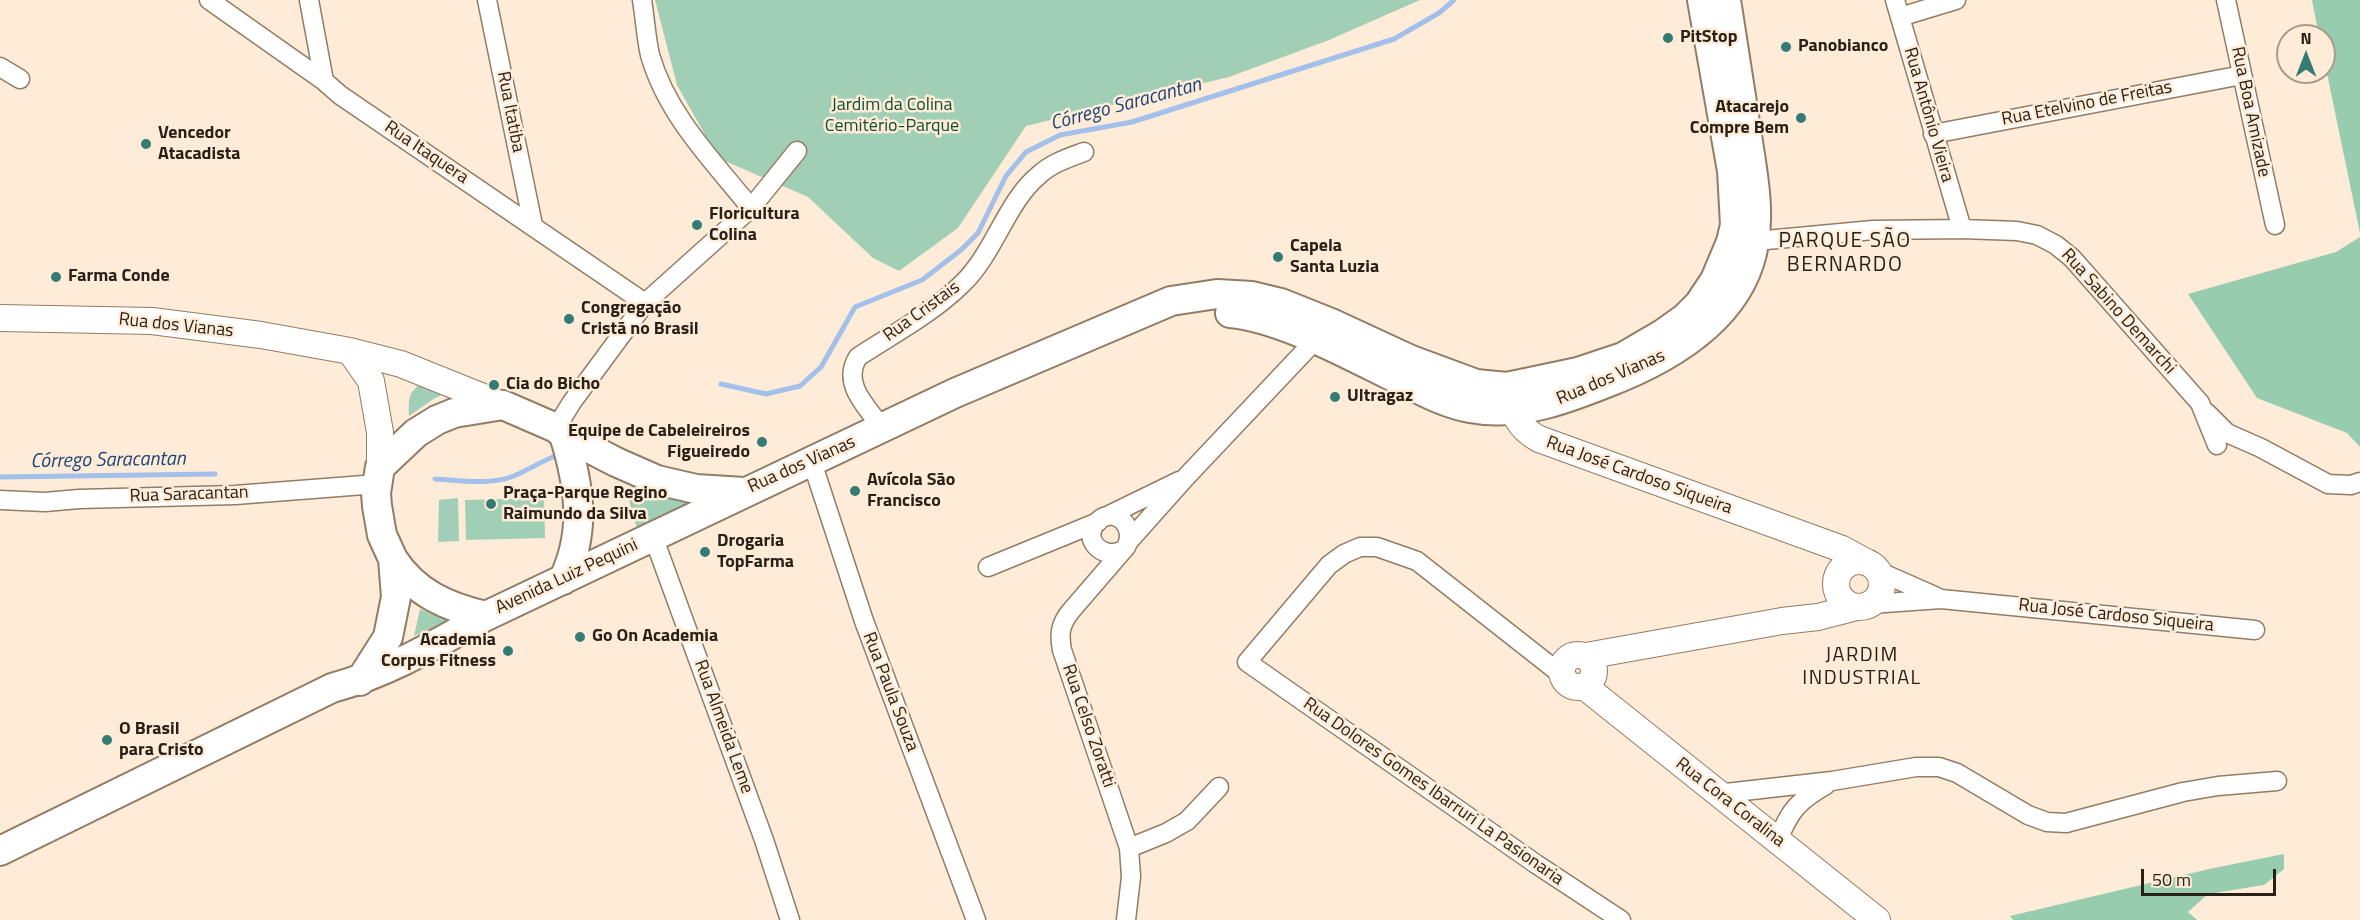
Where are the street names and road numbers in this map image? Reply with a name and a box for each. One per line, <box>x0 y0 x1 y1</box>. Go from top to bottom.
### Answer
street label: Rua Antônio Vieira <box>1898 45 1958 185</box>
street label: Rua Boa Amizade <box>2226 45 2274 179</box>
street label: Rua Itatiba <box>492 70 528 154</box>
street label: Rua Etelvino de Freitas <box>2000 77 2174 131</box>
street label: Rua Itaquera <box>380 117 472 189</box>
street label: Rua Sabino Demarchi <box>2056 245 2180 379</box>
street label: Rua Cristais <box>879 277 965 347</box>
street label: Rua dos Vianas <box>117 309 235 343</box>
street label: Rua dos Vianas <box>1554 346 1668 410</box>
street label: Rua dos Vianas <box>745 432 859 498</box>
street label: Rua José Cardoso Siqueira <box>1543 432 1735 520</box>
street label: Rua Saracantan <box>129 482 249 508</box>
street label: Avenida Luiz Pequini <box>492 535 642 619</box>
street label: Rua José Cardoso Siqueira <box>2017 595 2215 637</box>
street label: Rua Paula Souza <box>857 629 923 755</box>
street label: Rua Almeida Leme <box>689 657 757 797</box>
street label: Rua Celso Zoratti <box>1057 661 1119 791</box>
street label: Rua Dolores Gomes Ibarruri La Pasionaria <box>1299 693 1567 891</box>
street label: Rua Cora Coralina <box>1671 754 1789 852</box>

